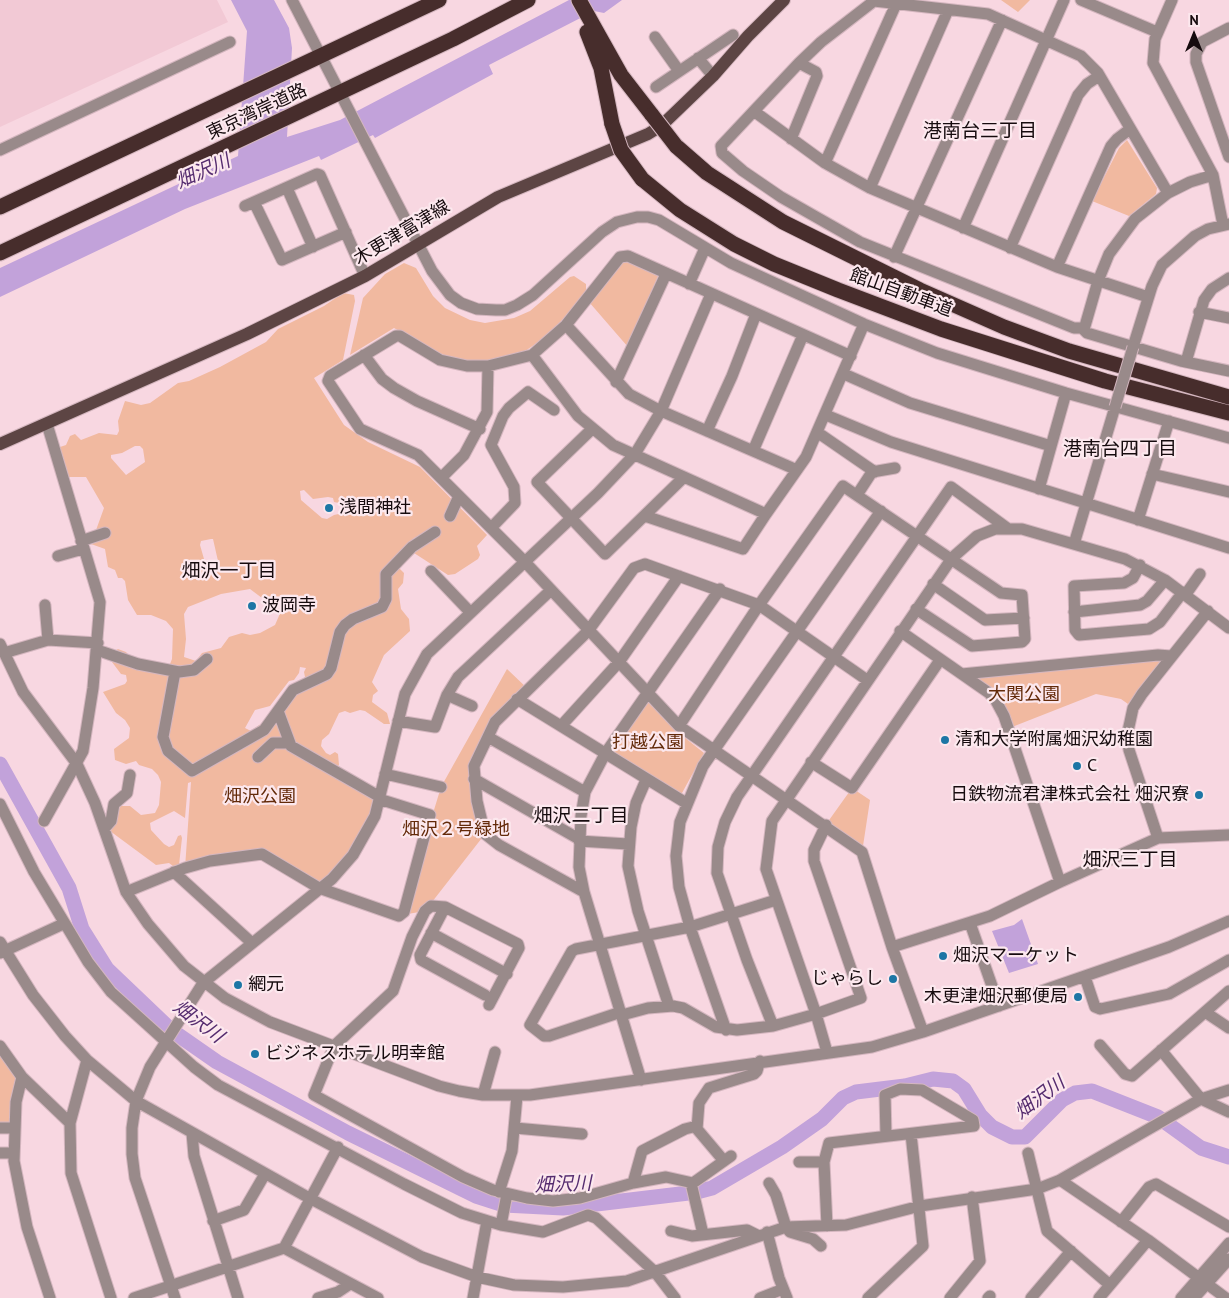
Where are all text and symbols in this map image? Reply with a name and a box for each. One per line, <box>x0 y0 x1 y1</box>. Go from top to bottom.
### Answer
north arrow <box>1169 10 1219 60</box>
text: N <box>1189 11 1199 29</box>
street label: 東京湾岸道路 <box>203 79 311 145</box>
district label: 港南台三丁目 <box>923 121 1037 143</box>
water label: 畑沢川 <box>172 150 234 194</box>
street label: 木更津富津線 <box>350 196 454 270</box>
street label: 館山自動車道 <box>847 264 955 322</box>
district label: 港南台四丁目 <box>1063 439 1177 461</box>
place label: 浅間神社 <box>339 497 411 519</box>
marker: 浅間神社 <box>323 502 335 514</box>
district label: 畑沢一丁目 <box>182 561 276 583</box>
place label: 波岡寺 <box>262 595 316 617</box>
marker: 波岡寺 <box>246 600 258 612</box>
park label: 大関公園 <box>988 684 1060 706</box>
place label: 清和大学附属畑沢幼稚園 <box>955 729 1153 751</box>
park label: 打越公園 <box>612 732 684 754</box>
marker: 清和大学附属畑沢幼稚園 <box>939 734 951 746</box>
place label: C <box>1087 755 1097 777</box>
marker: C <box>1071 760 1083 772</box>
place label: 日鉄物流君津株式会社 畑沢寮 <box>950 784 1189 806</box>
park label: 畑沢公園 <box>224 786 296 808</box>
marker: 日鉄物流君津株式会社 畑沢寮 <box>1193 789 1205 801</box>
district label: 畑沢二丁目 <box>534 806 628 828</box>
park label: 畑沢２号緑地 <box>402 819 510 841</box>
district label: 畑沢三丁目 <box>1083 850 1177 872</box>
place label: 畑沢マーケット <box>953 945 1079 967</box>
marker: 畑沢マーケット <box>937 950 949 962</box>
place label: じゃらし <box>811 968 883 990</box>
marker: じゃらし <box>887 973 899 985</box>
place label: 網元 <box>248 974 284 996</box>
marker: 網元 <box>232 979 244 991</box>
place label: 木更津畑沢郵便局 <box>924 986 1068 1008</box>
marker: 木更津畑沢郵便局 <box>1072 991 1084 1003</box>
water label: 畑沢川 <box>168 996 228 1048</box>
place label: ビジネスホテル明幸館 <box>265 1043 445 1065</box>
marker: ビジネスホテル明幸館 <box>249 1048 261 1060</box>
water label: 畑沢川 <box>1010 1072 1070 1124</box>
water label: 畑沢川 <box>534 1173 592 1197</box>

